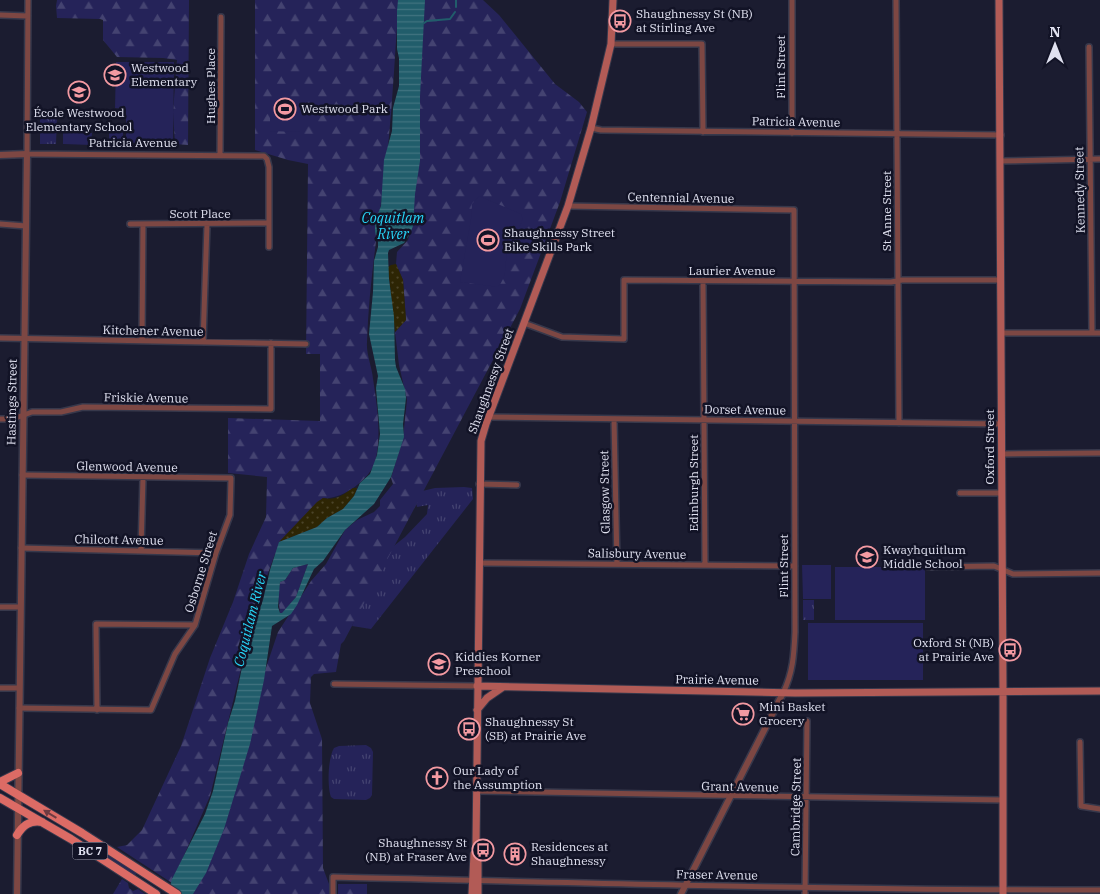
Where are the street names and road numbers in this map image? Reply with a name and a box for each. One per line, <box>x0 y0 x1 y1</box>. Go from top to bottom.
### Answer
street label: Flint Street <box>773 35 788 99</box>
street label: Hughes Place <box>203 48 218 124</box>
street label: Patricia Avenue <box>752 113 840 130</box>
street label: Patricia Avenue <box>89 135 177 150</box>
street label: Kennedy Street <box>1071 147 1088 233</box>
street label: St Anne Street <box>879 171 894 251</box>
street label: Centennial Avenue <box>628 189 734 206</box>
street label: Scott Place <box>169 206 231 221</box>
street label: Laurier Avenue <box>689 263 775 278</box>
street label: Kitchener Avenue <box>102 322 204 339</box>
street label: Shaughnessy Street <box>464 326 517 436</box>
street label: Hastings Street <box>3 359 20 445</box>
street label: Friskie Avenue <box>104 389 188 406</box>
street label: Dorset Avenue <box>704 401 786 418</box>
street label: Oxford Street <box>982 409 997 485</box>
street label: Edinburgh Street <box>686 435 701 531</box>
street label: Glasgow Street <box>596 450 613 534</box>
street label: Glenwood Avenue <box>76 458 178 475</box>
street label: Osborne Street <box>181 529 220 614</box>
street label: Chilcott Avenue <box>74 531 164 548</box>
street label: Flint Street <box>776 534 791 598</box>
street label: Salisbury Avenue <box>588 545 686 562</box>
street label: Prairie Avenue <box>675 671 759 688</box>
street label: Cambridge Street <box>787 758 804 856</box>
street label: Grant Avenue <box>701 778 779 795</box>
road number: BC 7 <box>72 842 108 859</box>
street label: Fraser Avenue <box>676 866 758 883</box>

